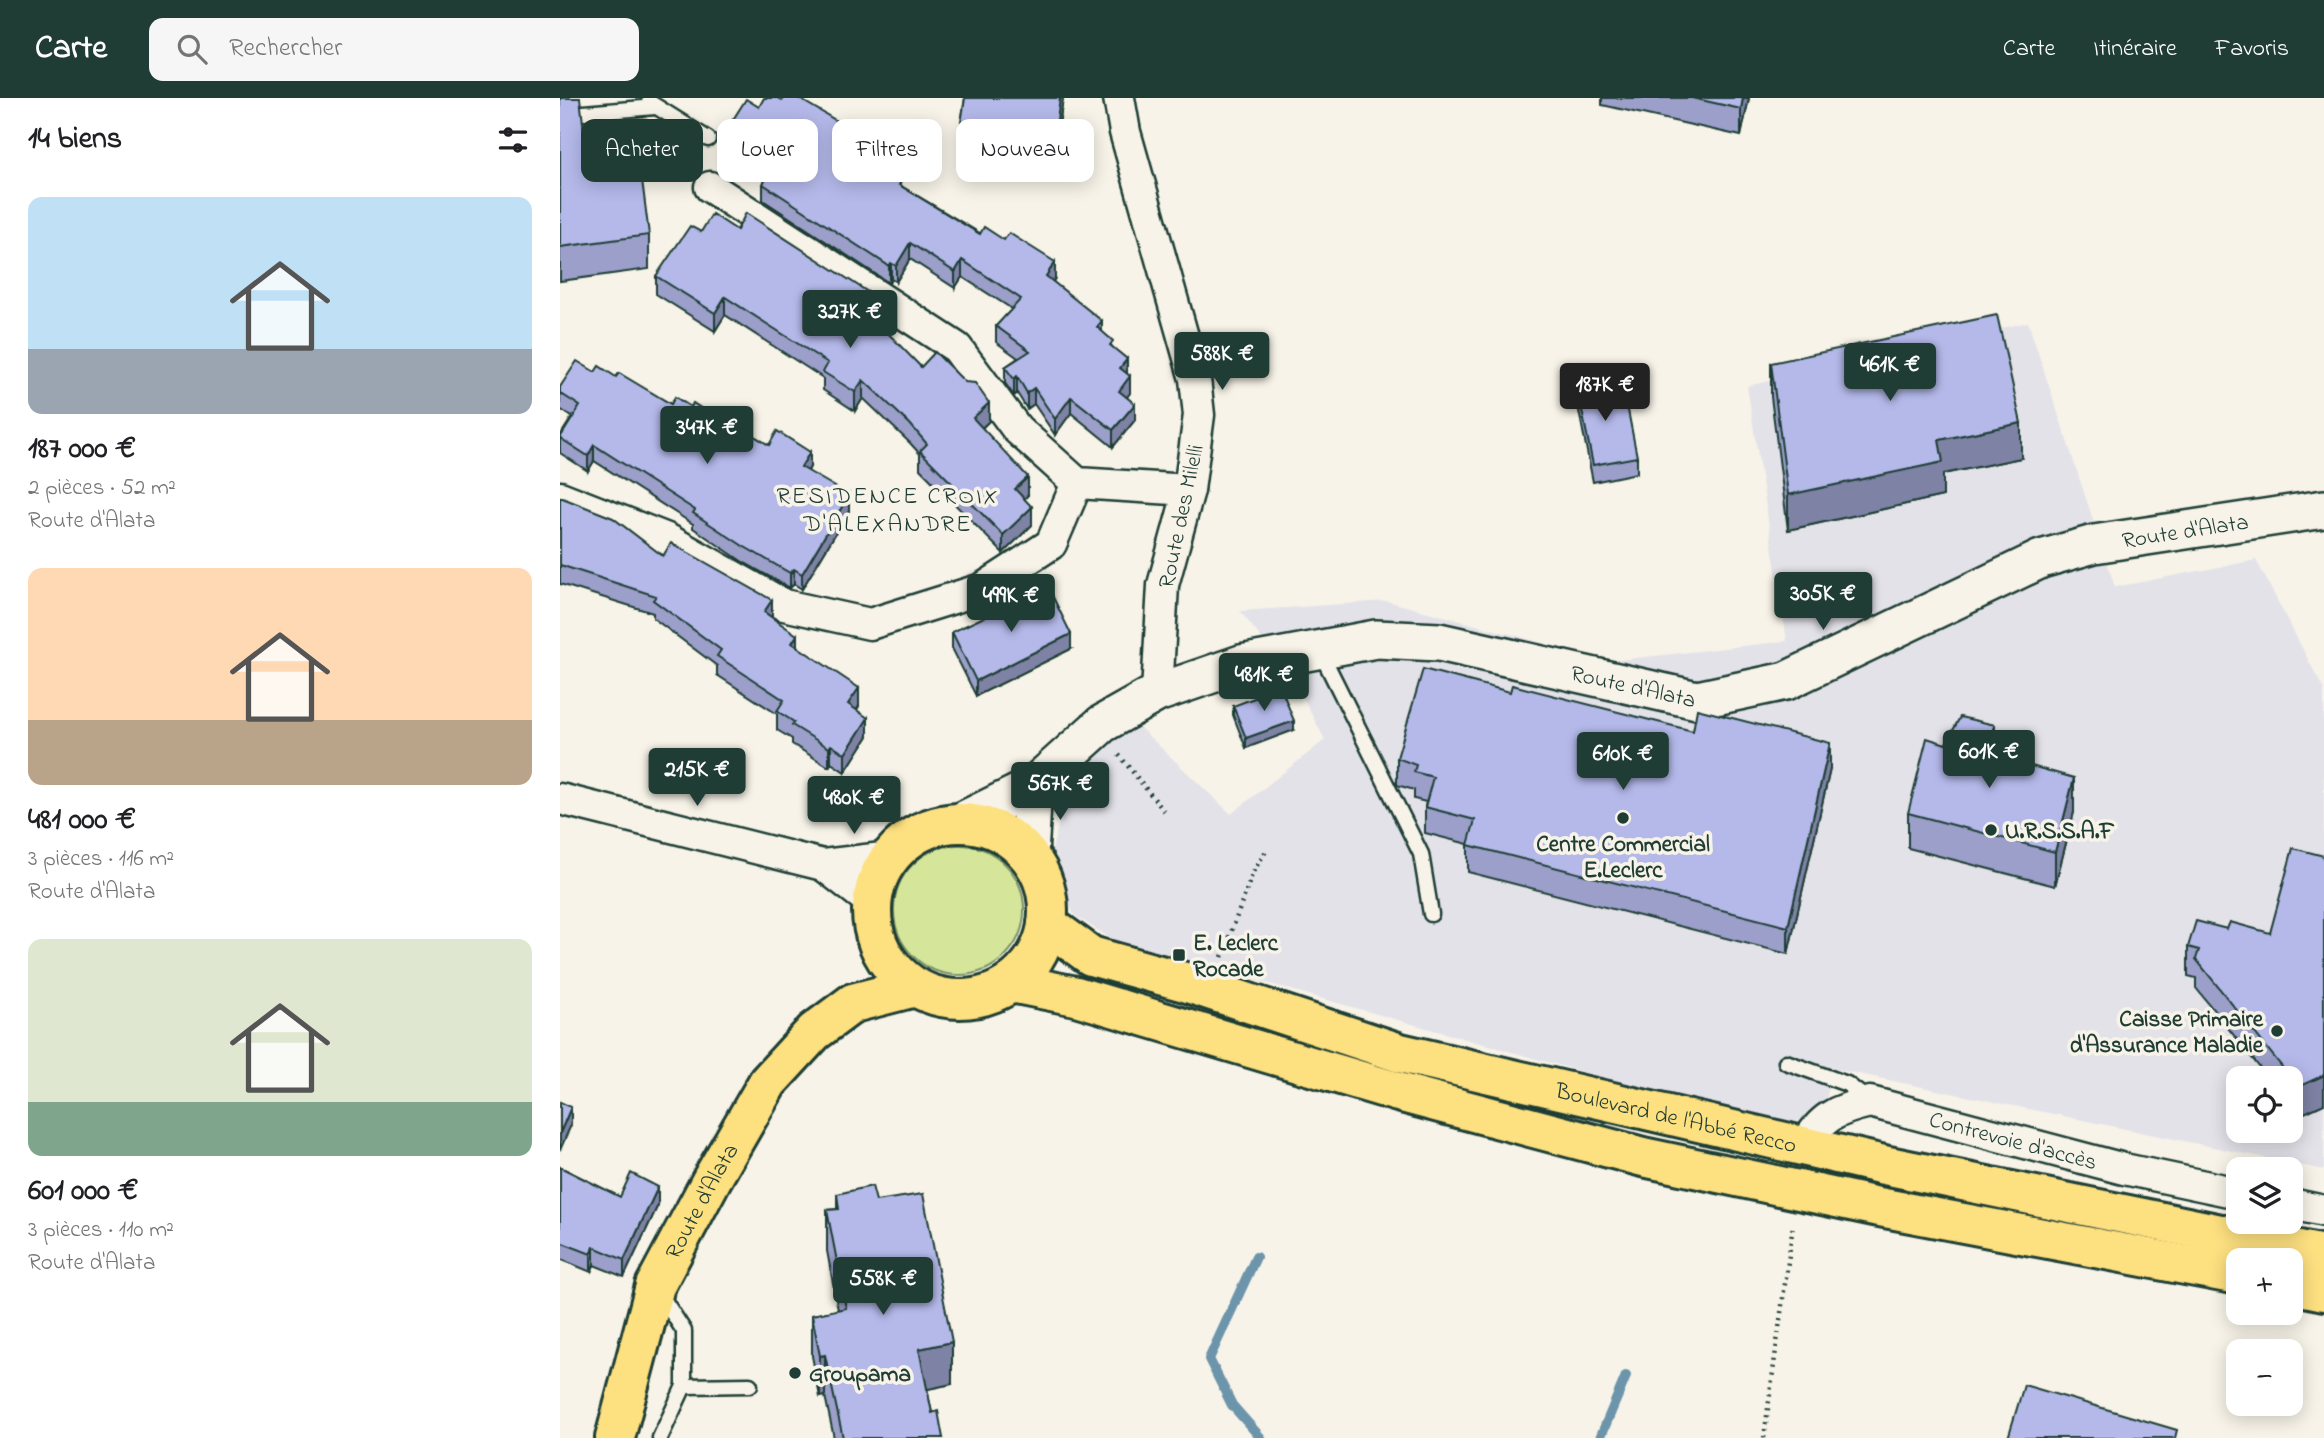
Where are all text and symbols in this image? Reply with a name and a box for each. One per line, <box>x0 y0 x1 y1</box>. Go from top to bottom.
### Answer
search box <box>149 18 639 81</box>
text: Carte <box>35 25 107 73</box>
icon: search <box>173 30 211 68</box>
text: Rechercher <box>229 30 342 68</box>
text: Carte <box>2003 32 2055 67</box>
text: Itinéraire <box>2093 32 2177 67</box>
text: Favoris <box>2215 32 2289 67</box>
text: 14 biens <box>28 118 122 162</box>
chip: Acheter <box>581 119 703 182</box>
chip: Louer <box>717 119 818 182</box>
chip: Filtres <box>832 119 942 182</box>
chip: Nouveau <box>956 119 1094 182</box>
icon: filters <box>494 121 532 159</box>
icon: home <box>217 243 343 369</box>
pin: 327K € <box>793 290 907 350</box>
text: 327K € <box>818 296 882 329</box>
pin: 588K € <box>1165 332 1279 392</box>
text: 588K € <box>1190 338 1254 371</box>
pin: 461K € <box>1833 344 1947 403</box>
text: 461K € <box>1860 349 1920 382</box>
pin: 187K € <box>1548 364 1662 423</box>
text: 187K € <box>1576 369 1634 402</box>
pin: 347K € <box>650 406 764 466</box>
text: 347K € <box>676 412 738 445</box>
text: 187 000 € <box>28 428 136 472</box>
street label: Route des Milelli <box>1151 442 1214 592</box>
text: 2 pièces · 52 m² <box>28 472 176 505</box>
district label: RESIDENCE CROIX D'ALEXANDRE <box>777 480 999 543</box>
text: Route d'Alata <box>28 505 155 538</box>
street label: Route d'Alata <box>2120 507 2251 559</box>
pin: 305K € <box>1766 573 1880 632</box>
pin: 499K € <box>954 574 1068 634</box>
text: 305K € <box>1790 578 1856 611</box>
text: 499K € <box>983 580 1039 613</box>
icon: home <box>217 614 343 740</box>
pin: 481K € <box>1207 654 1321 713</box>
street label: Route d'Alata <box>1567 658 1699 718</box>
text: 481K € <box>1235 659 1293 692</box>
pin: 601K € <box>1932 730 2046 790</box>
pin: 610K € <box>1566 732 1680 792</box>
text: 601K € <box>1959 736 2019 769</box>
text: 610K € <box>1593 738 1653 771</box>
pin: 215K € <box>640 748 754 808</box>
text: 215K € <box>665 754 729 787</box>
pin: 567K € <box>1003 762 1117 822</box>
text: 567K € <box>1027 768 1093 801</box>
pin: 480K € <box>797 776 911 836</box>
text: 480K € <box>824 782 884 815</box>
text: 481 000 € <box>28 799 136 843</box>
marker: Centre Commercial E.Leclerc <box>1615 810 1631 826</box>
place label: U.R.S.S.A.F <box>2005 816 2114 849</box>
marker: U.R.S.S.A.F <box>1983 822 1999 838</box>
place label: Centre Commercial E.Leclerc <box>1536 829 1710 888</box>
text: 3 pièces · 116 m² <box>28 843 174 876</box>
text: Route d'Alata <box>28 876 155 909</box>
place label: E. Leclerc Rocade <box>1193 928 1279 987</box>
marker: E. Leclerc Rocade <box>1171 947 1187 963</box>
icon: home <box>217 985 343 1111</box>
place label: Caisse Primaire d'Assurance Maladie <box>2070 1004 2264 1063</box>
marker: Caisse Primaire d'Assurance Maladie <box>2269 1023 2285 1039</box>
map controls <box>2226 1066 2303 1416</box>
button: locate <box>2226 1066 2303 1143</box>
street label: Boulevard de l'Abbé Recco <box>1551 1075 1800 1163</box>
street label: Contrevoie d'accès <box>1925 1104 2100 1180</box>
street label: Route d'Alata <box>658 1138 748 1266</box>
button: layers <box>2226 1157 2303 1234</box>
text: 601 000 € <box>28 1170 139 1214</box>
text: 3 pièces · 110 m² <box>28 1214 174 1247</box>
text: Route d'Alata <box>28 1247 155 1280</box>
button: + <box>2226 1248 2303 1325</box>
pin: 558K € <box>826 1258 940 1317</box>
text: 558K € <box>849 1263 917 1296</box>
button: − <box>2226 1339 2303 1416</box>
place label: Groupama <box>809 1359 911 1392</box>
marker: Groupama <box>787 1365 803 1381</box>

